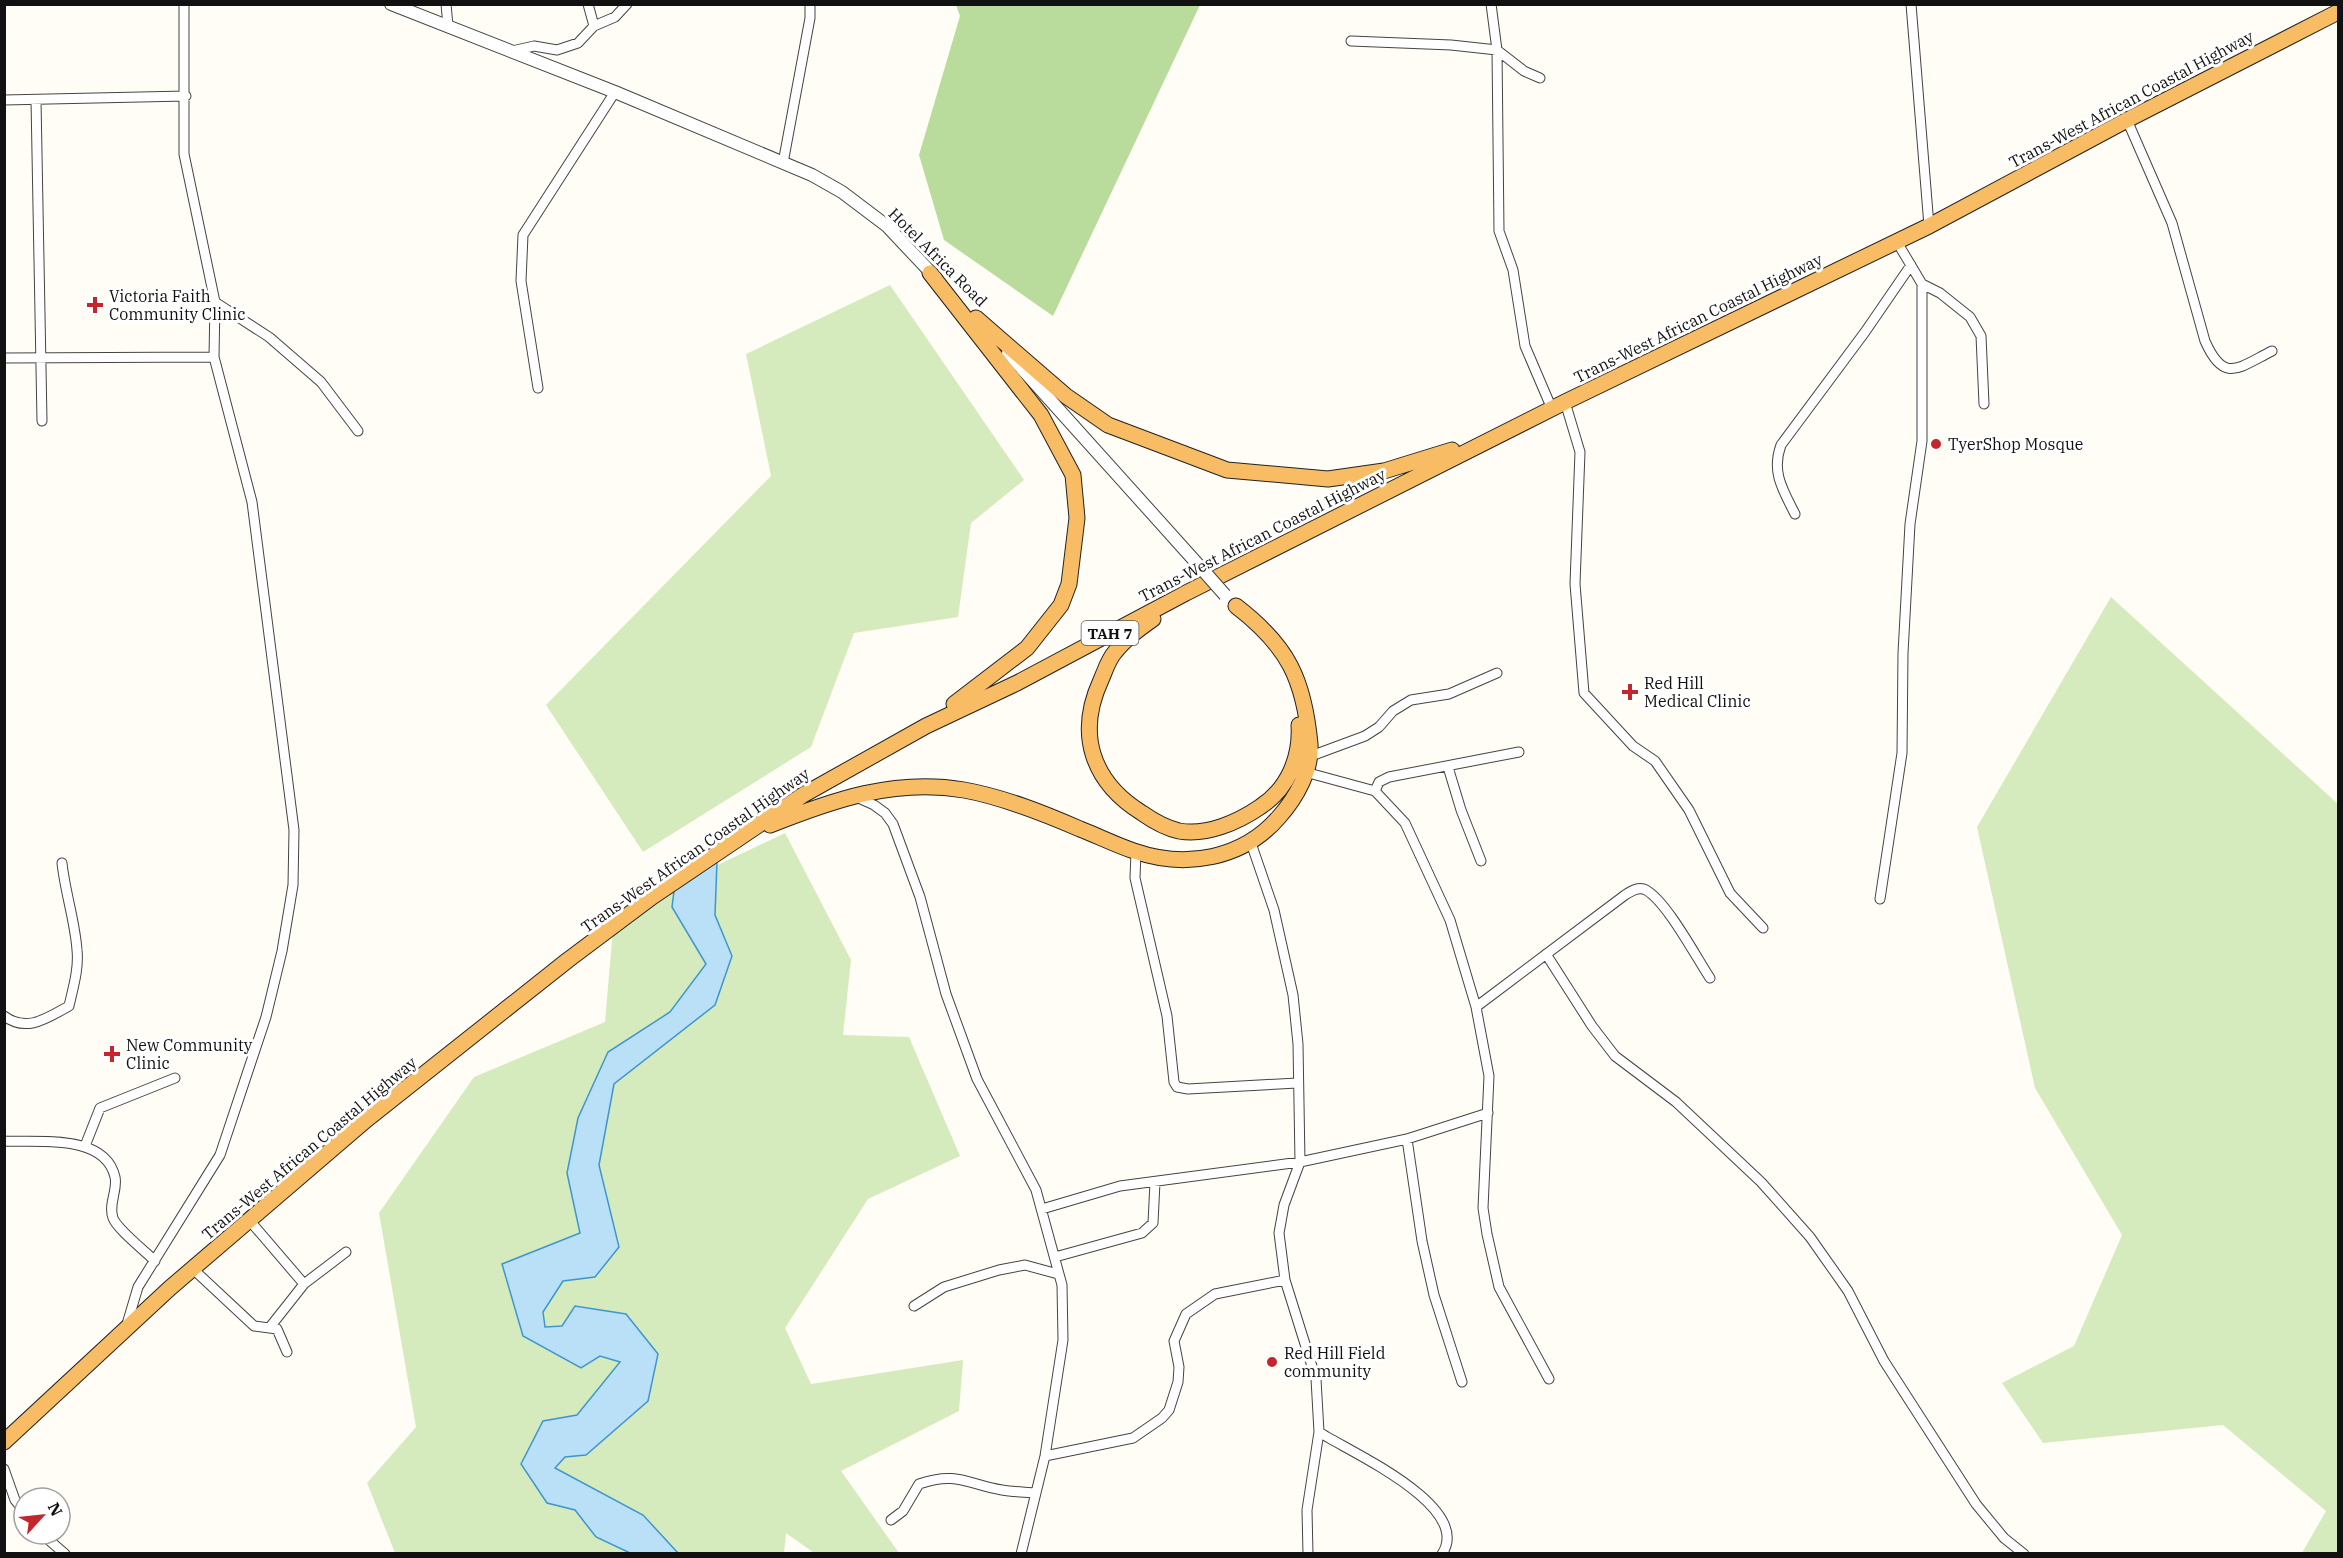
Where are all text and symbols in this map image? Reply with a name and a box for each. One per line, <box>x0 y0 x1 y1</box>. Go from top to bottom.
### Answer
street label: Trans-West African Coastal Highway <box>2005 26 2257 172</box>
street label: Hotel Africa Road <box>884 203 992 311</box>
street label: Trans-West African Coastal Highway <box>1571 249 1826 387</box>
place label: Victoria Faith Community Clinic <box>109 286 246 324</box>
marker: Victoria Faith Community Clinic <box>86 296 104 314</box>
place label: TyerShop Mosque <box>1948 434 2083 454</box>
marker: TyerShop Mosque <box>1929 437 1943 451</box>
street label: Trans-West African Coastal Highway <box>1135 464 1389 606</box>
road number: TAH 7 <box>1082 621 1138 645</box>
place label: Red Hill Medical Clinic <box>1644 673 1751 711</box>
marker: Red Hill Medical Clinic <box>1621 683 1639 701</box>
street label: Trans-West African Coastal Highway <box>577 763 813 937</box>
place label: New Community Clinic <box>126 1035 253 1073</box>
marker: New Community Clinic <box>103 1045 121 1063</box>
street label: Trans-West African Coastal Highway <box>198 1052 421 1244</box>
place label: Red Hill Field community <box>1284 1343 1386 1381</box>
marker: Red Hill Field community <box>1265 1355 1279 1369</box>
north arrow <box>12 1486 72 1546</box>
text: N <box>44 1499 67 1519</box>

